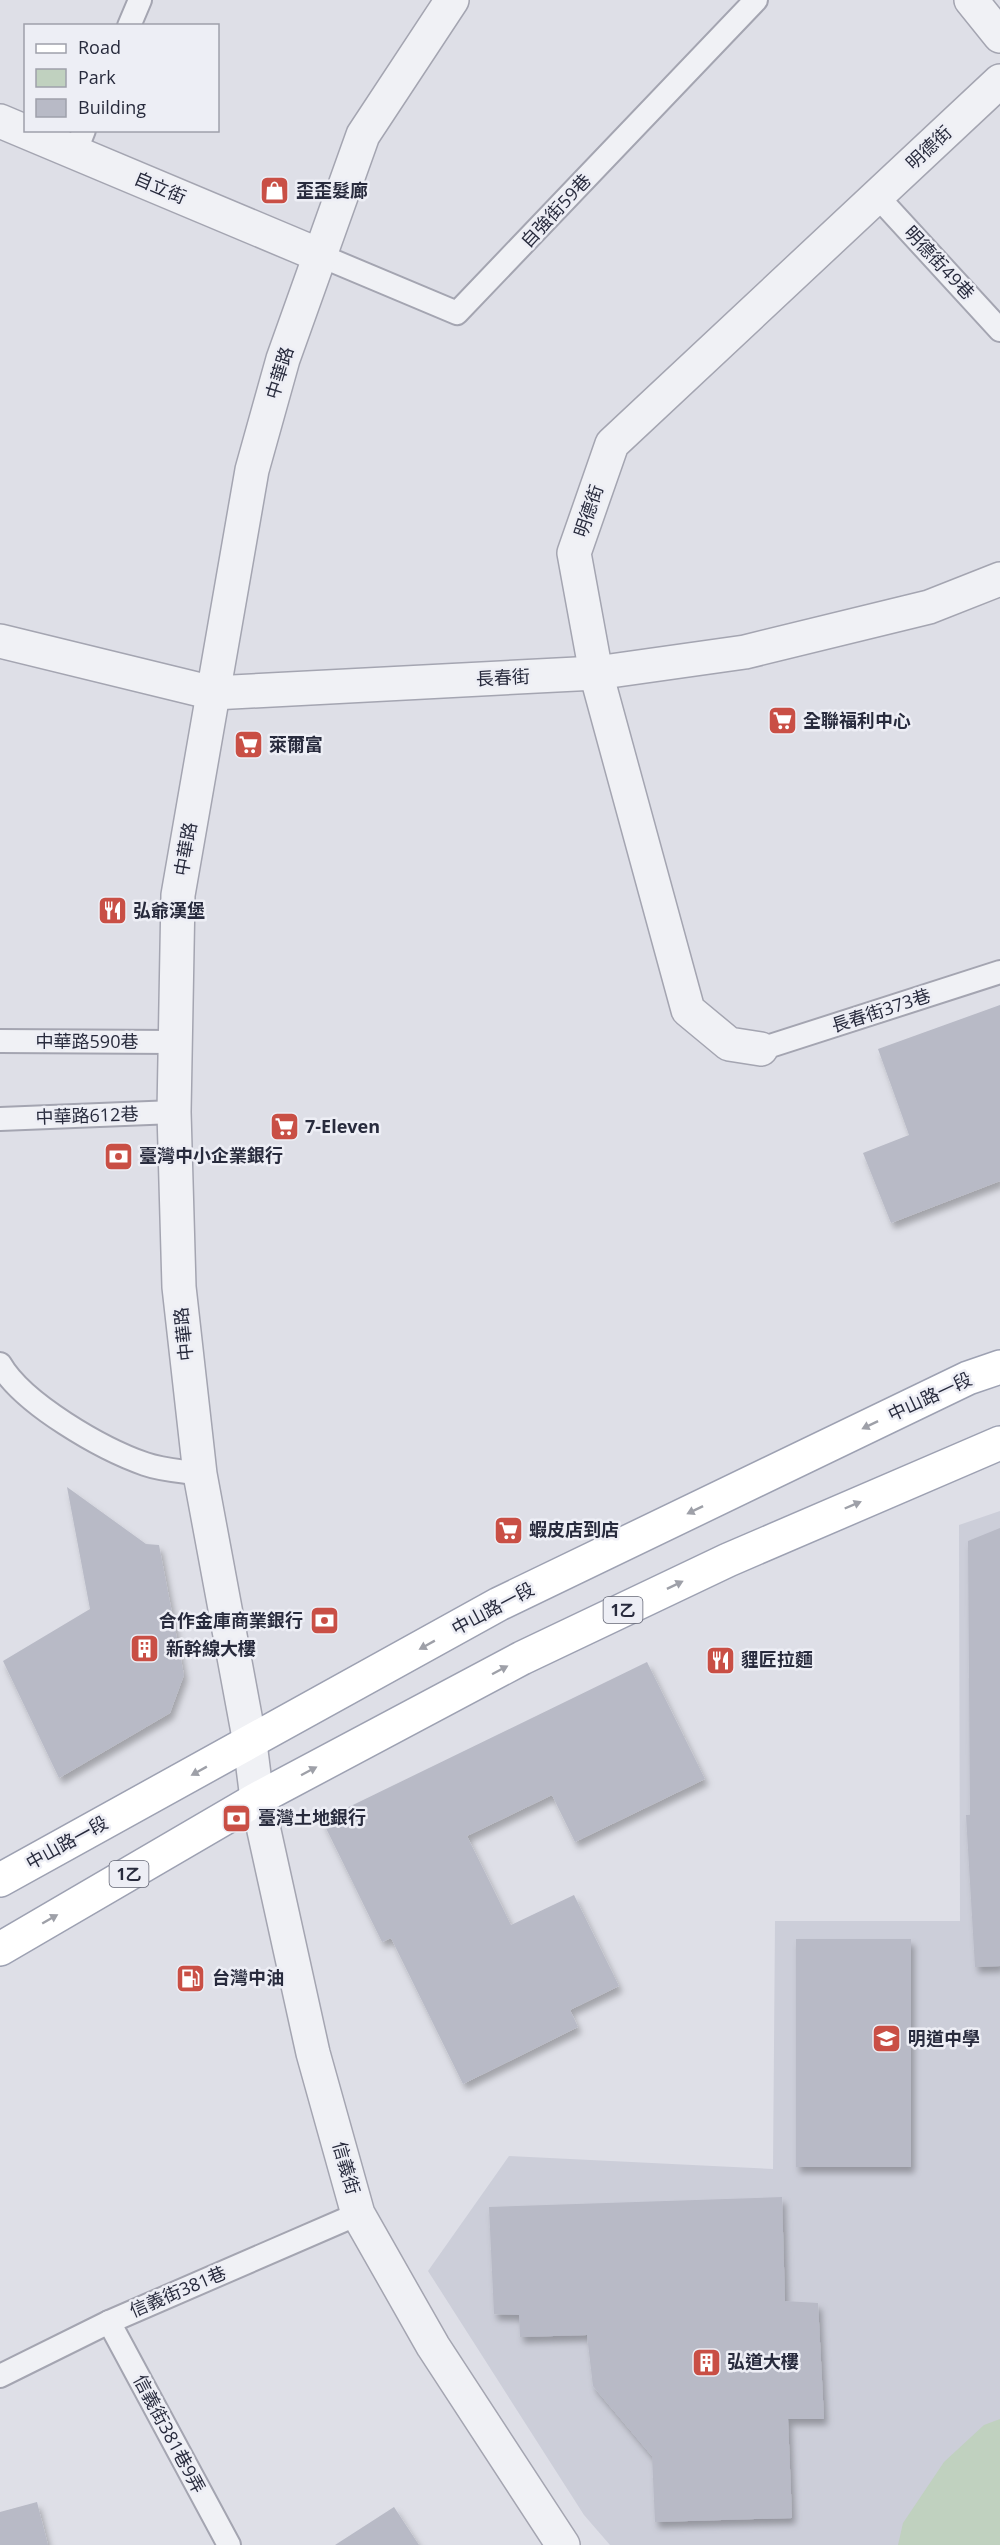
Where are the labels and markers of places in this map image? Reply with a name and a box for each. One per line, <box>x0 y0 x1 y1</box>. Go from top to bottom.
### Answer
shop icon: 歪歪髮廊 <box>259 175 291 207</box>
place label: 歪歪髮廊 <box>296 178 368 202</box>
supermarket icon: 全聯福利中心 <box>766 705 798 737</box>
place label: 全聯福利中心 <box>803 708 911 732</box>
supermarket icon: 萊爾富 <box>232 729 264 761</box>
place label: 萊爾富 <box>269 732 323 756</box>
restaurant icon: 弘爺漢堡 <box>96 895 128 927</box>
place label: 弘爺漢堡 <box>133 898 205 922</box>
supermarket icon: 7-Eleven <box>268 1111 300 1143</box>
place label: 7-Eleven <box>305 1114 380 1138</box>
bank icon: 臺灣中小企業銀行 <box>102 1140 134 1172</box>
place label: 臺灣中小企業銀行 <box>139 1143 283 1167</box>
supermarket icon: 蝦皮店到店 <box>492 1514 524 1546</box>
place label: 蝦皮店到店 <box>529 1517 619 1541</box>
bank icon: 合作金庫商業銀行 <box>308 1605 340 1637</box>
place label: 合作金庫商業銀行 <box>159 1608 303 1632</box>
building icon: 新幹線大樓 <box>129 1633 161 1665</box>
place label: 新幹線大樓 <box>166 1636 256 1660</box>
restaurant icon: 貍匠拉麵 <box>704 1644 736 1676</box>
place label: 貍匠拉麵 <box>741 1647 813 1671</box>
bank icon: 臺灣土地銀行 <box>221 1802 253 1834</box>
place label: 臺灣土地銀行 <box>258 1805 366 1829</box>
fuel station icon: 台灣中油 <box>175 1962 207 1994</box>
place label: 台灣中油 <box>212 1965 284 1989</box>
school or university icon: 明道中學 <box>871 2023 903 2055</box>
place label: 明道中學 <box>908 2026 980 2050</box>
building icon: 弘道大樓 <box>690 2346 722 2378</box>
place label: 弘道大樓 <box>727 2349 799 2373</box>

